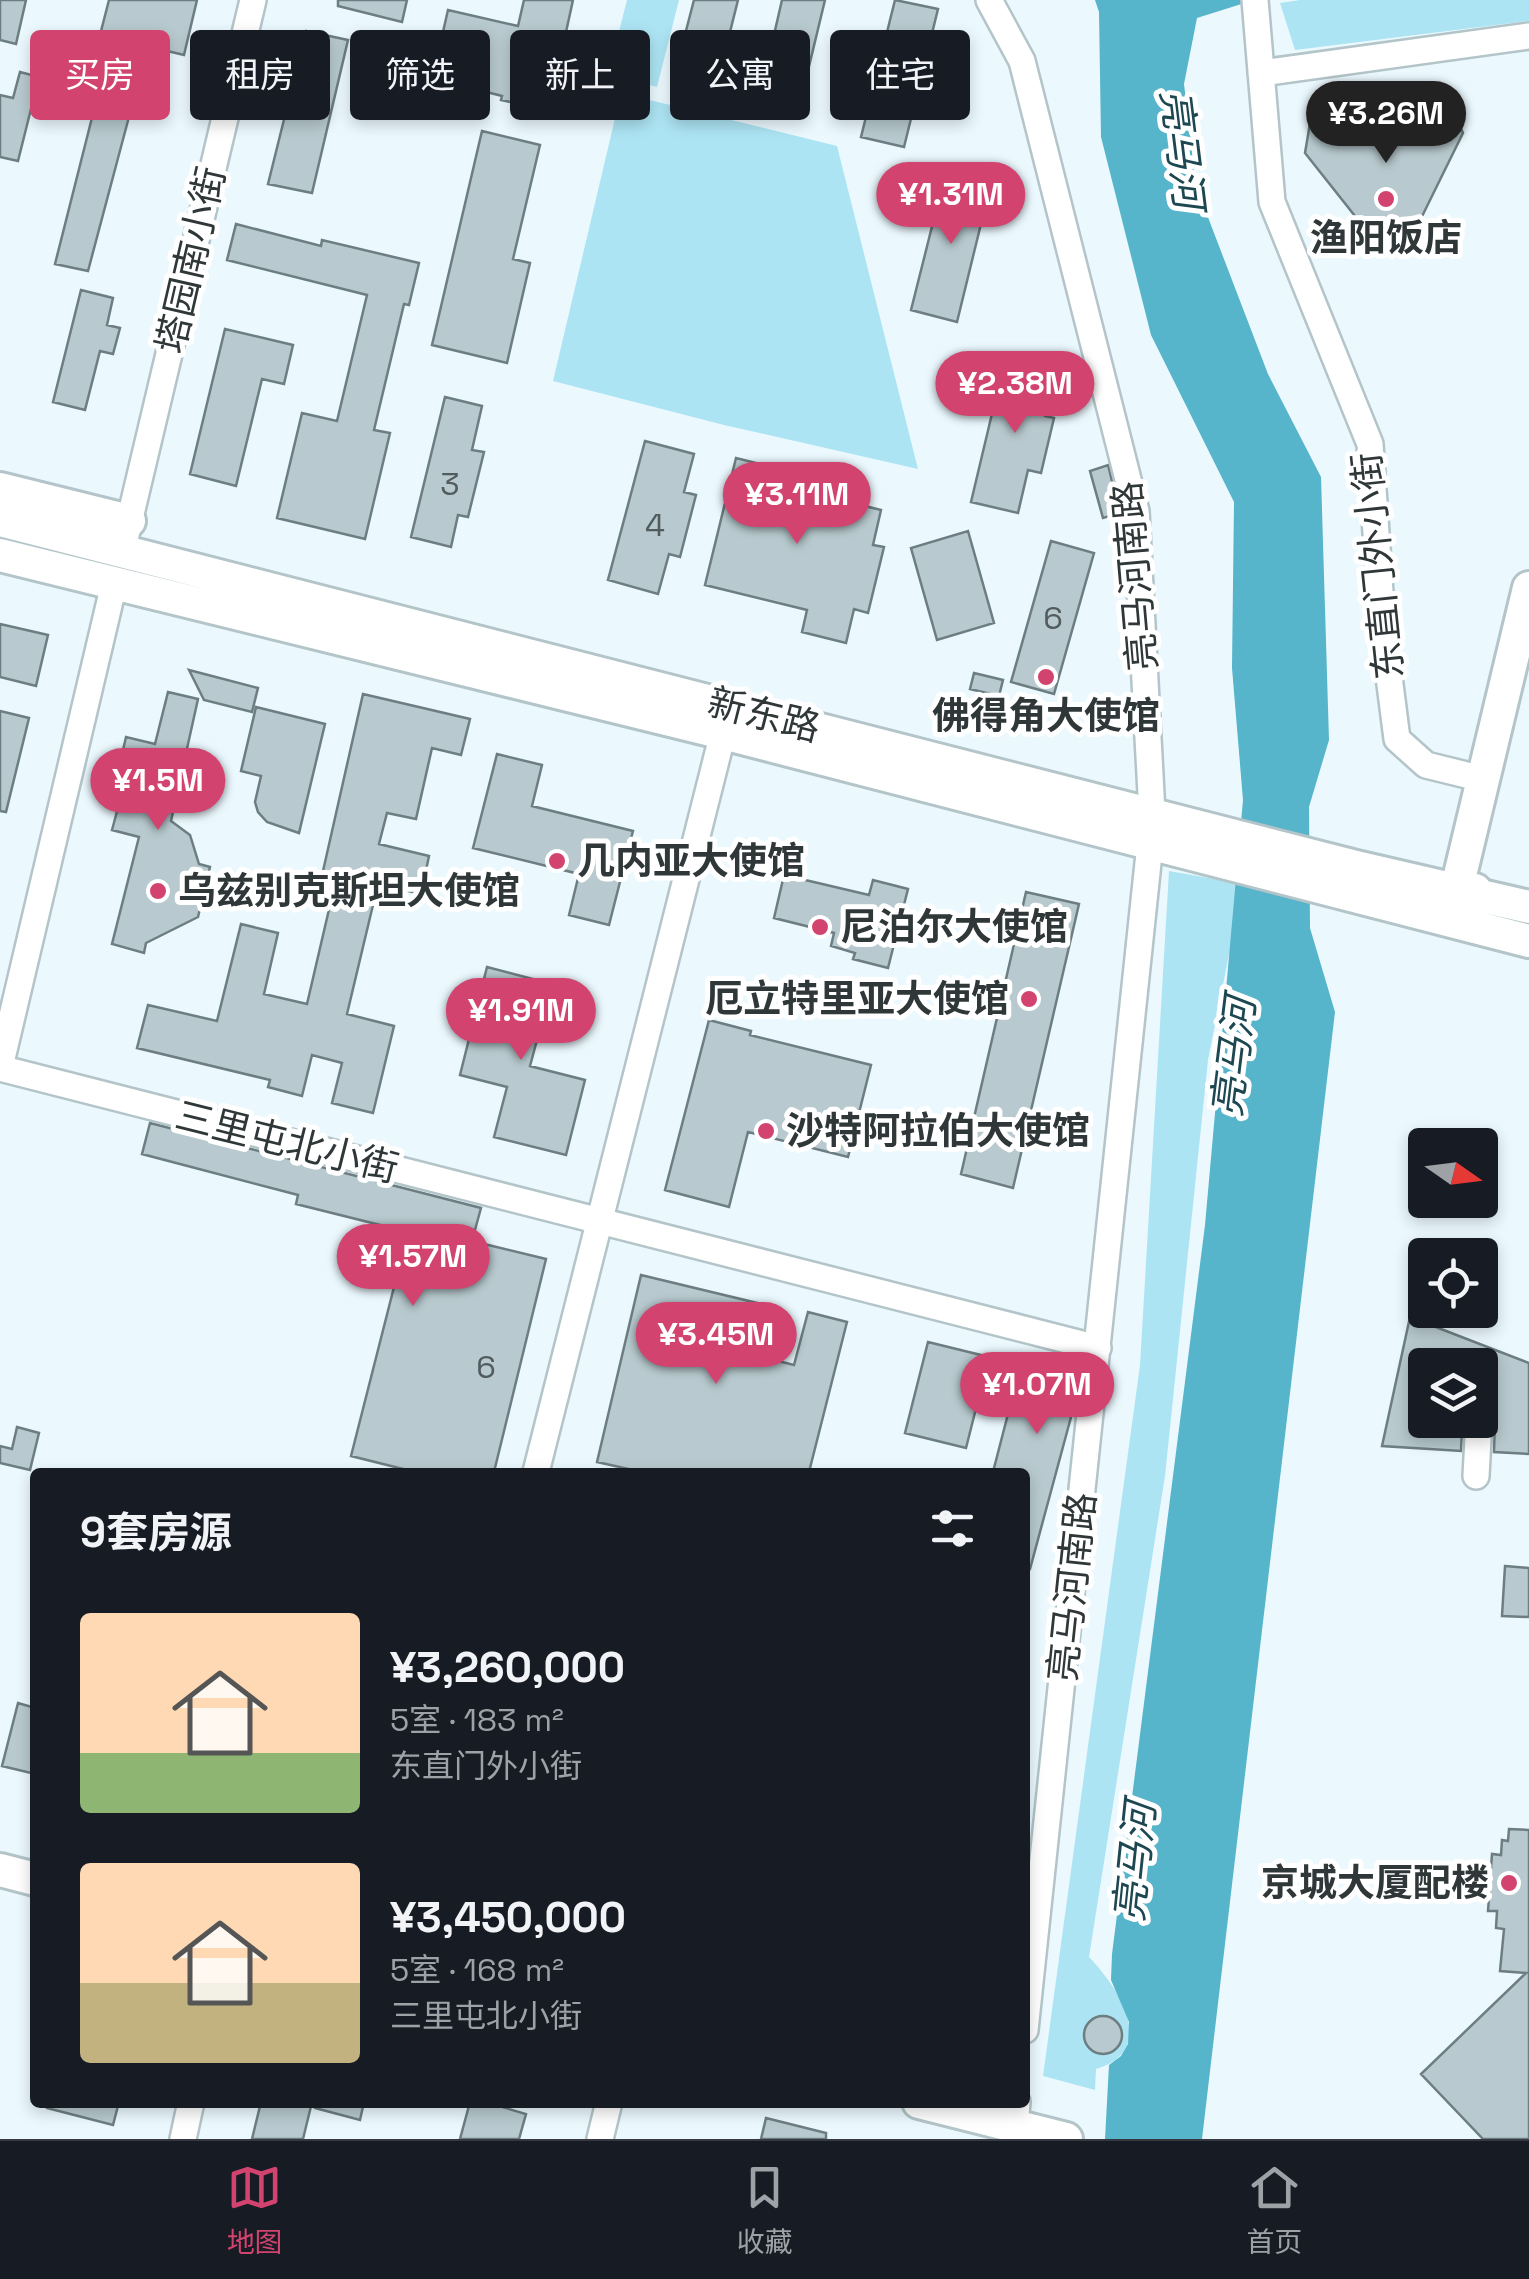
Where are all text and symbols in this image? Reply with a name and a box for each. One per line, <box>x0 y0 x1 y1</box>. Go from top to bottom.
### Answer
chip: 买房 <box>30 30 170 120</box>
chip: 租房 <box>190 30 330 120</box>
chip: 筛选 <box>350 30 490 120</box>
chip: 新上 <box>510 30 650 120</box>
chip: 公寓 <box>670 30 810 120</box>
chip: 住宅 <box>830 30 970 120</box>
pin: ¥3.26M <box>1305 81 1467 166</box>
water label: 亮马河 <box>1149 86 1215 219</box>
text: ¥3.26M <box>1328 93 1444 133</box>
street label: 塔园南小街 <box>146 162 236 358</box>
pin: ¥1.31M <box>870 162 1032 247</box>
text: ¥1.31M <box>898 174 1004 214</box>
marker: 渔阳饭店 <box>1375 188 1397 210</box>
place label: 渔阳饭店 <box>1310 214 1462 262</box>
pin: ¥2.38M <box>934 351 1096 436</box>
text: ¥2.38M <box>957 363 1073 403</box>
street label: 东直门外小街 <box>1342 450 1414 682</box>
pin: ¥3.11M <box>716 462 878 547</box>
house number: 3 <box>440 464 460 504</box>
text: ¥3.11M <box>745 474 849 514</box>
street label: 亮马河南路 <box>1103 479 1167 673</box>
house number: 4 <box>645 505 665 545</box>
house number: 6 <box>1043 598 1063 638</box>
marker: 佛得角大使馆 <box>1035 666 1057 688</box>
street label: 新东路 <box>703 678 825 752</box>
place label: 佛得角大使馆 <box>932 692 1160 740</box>
pin: ¥1.5M <box>88 748 228 833</box>
text: ¥1.5M <box>112 760 204 800</box>
place label: 几内亚大使馆 <box>577 837 805 885</box>
marker: 几内亚大使馆 <box>546 850 568 872</box>
place label: 乌兹别克斯坦大使馆 <box>178 867 520 915</box>
marker: 乌兹别克斯坦大使馆 <box>147 880 169 902</box>
place label: 尼泊尔大使馆 <box>840 903 1068 951</box>
marker: 尼泊尔大使馆 <box>809 916 831 938</box>
place label: 厄立特里亚大使馆 <box>705 975 1009 1023</box>
pin: ¥1.91M <box>440 978 602 1063</box>
water label: 亮马河 <box>1201 987 1267 1120</box>
marker: 厄立特里亚大使馆 <box>1018 988 1040 1010</box>
text: ¥1.91M <box>468 990 574 1030</box>
street label: 三里屯北小街 <box>171 1091 403 1193</box>
place label: 沙特阿拉伯大使馆 <box>786 1107 1090 1155</box>
marker: 沙特阿拉伯大使馆 <box>755 1120 777 1142</box>
north arrow <box>1408 1128 1498 1218</box>
map controls <box>1408 1128 1498 1438</box>
pin: ¥1.57M <box>332 1224 494 1309</box>
text: ¥1.57M <box>359 1236 467 1276</box>
button: locate <box>1408 1238 1498 1328</box>
pin: ¥3.45M <box>635 1302 797 1387</box>
text: ¥3.45M <box>658 1314 774 1354</box>
house number: 6 <box>476 1347 496 1387</box>
button: layers <box>1408 1348 1498 1438</box>
pin: ¥1.07M <box>956 1352 1118 1437</box>
text: ¥1.07M <box>982 1364 1092 1404</box>
street label: 亮马河南路 <box>1038 1490 1106 1684</box>
icon: filters <box>925 1501 980 1556</box>
text: 9套房源 <box>80 1506 232 1559</box>
text: ¥3,260,000 <box>390 1641 625 1694</box>
icon: home <box>160 1653 280 1773</box>
text: 5室 · 183 m² <box>390 1700 564 1740</box>
text: 东直门外小街 <box>390 1746 582 1786</box>
water label: 亮马河 <box>1103 1793 1167 1924</box>
place label: 京城大厦配楼 <box>1261 1859 1489 1907</box>
marker: 京城大厦配楼 <box>1498 1872 1520 1894</box>
text: ¥3,450,000 <box>390 1891 626 1944</box>
icon: home <box>160 1903 280 2023</box>
text: 5室 · 168 m² <box>390 1950 564 1990</box>
text: 三里屯北小街 <box>390 1996 582 2036</box>
tab: 地图 <box>227 2160 283 2260</box>
tab: 收藏 <box>736 2160 792 2260</box>
tab: 首页 <box>1246 2160 1302 2260</box>

